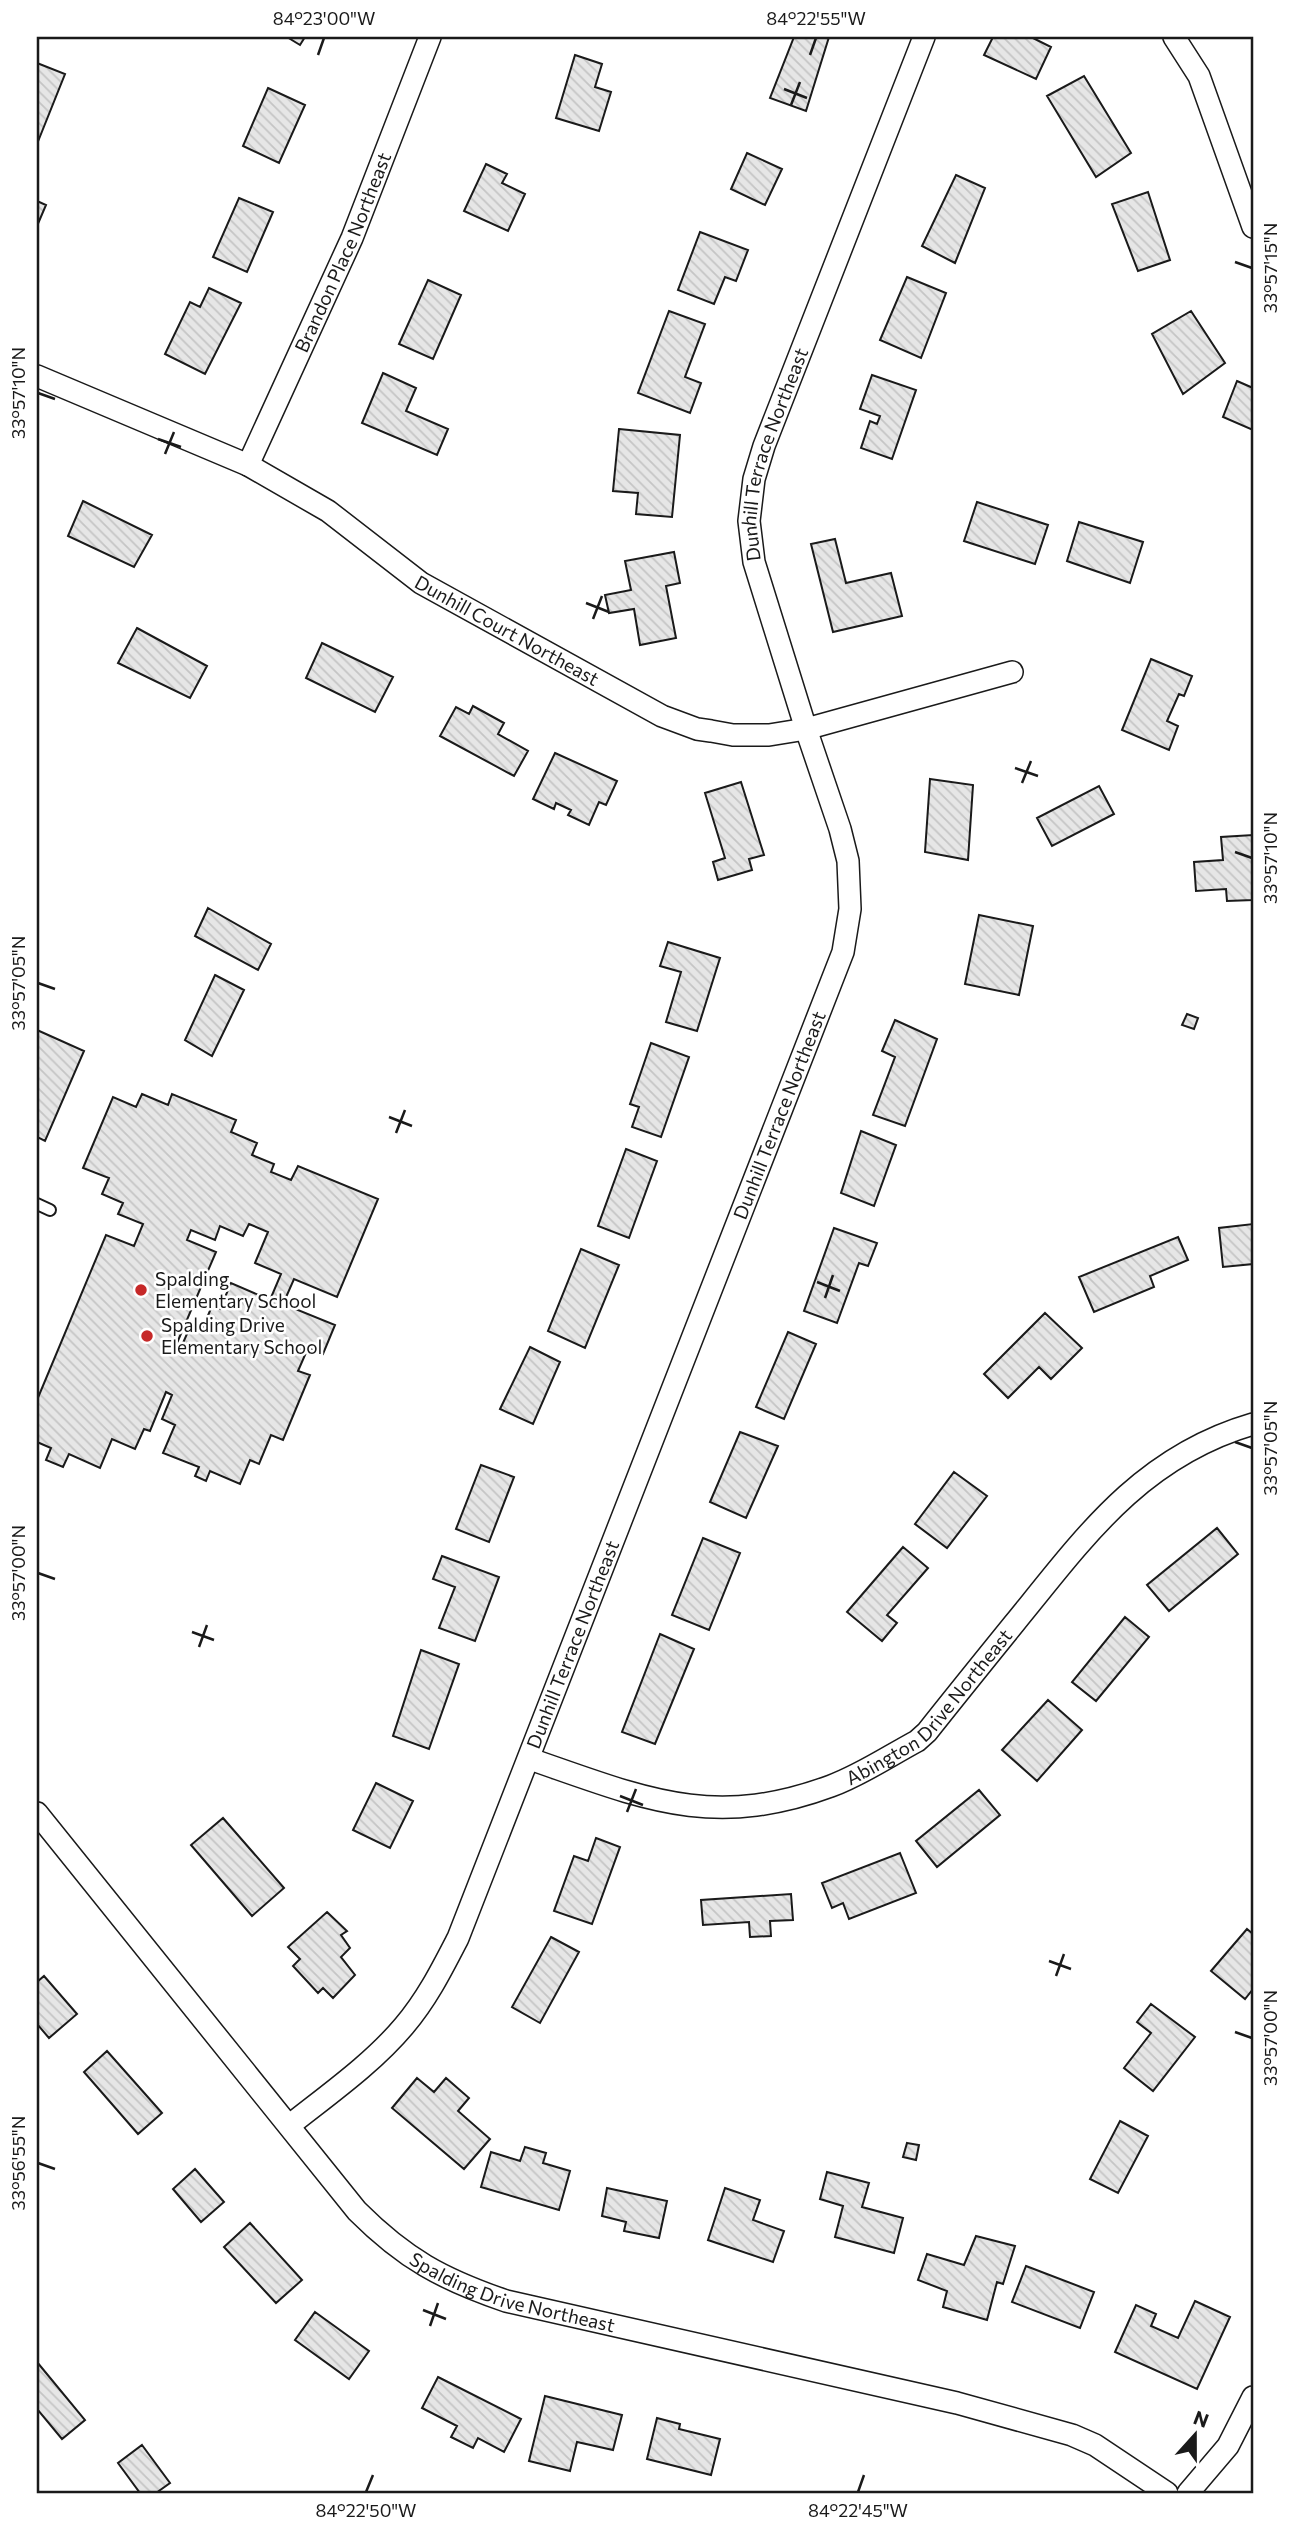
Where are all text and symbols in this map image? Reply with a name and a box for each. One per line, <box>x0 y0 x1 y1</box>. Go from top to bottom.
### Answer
text: 84°23'00"W <box>273 7 375 29</box>
text: 84°22'55"W <box>766 7 866 29</box>
street label: Brandon Place Northeast <box>289 149 395 356</box>
text: 33°57'15"N <box>1259 223 1281 313</box>
street label: Dunhill Terrace Northeast <box>736 344 812 563</box>
text: 33°57'10"N <box>7 347 29 439</box>
street label: Dunhill Court Northeast <box>411 570 603 690</box>
text: 33°57'10"N <box>1259 812 1281 904</box>
text: 33°57'05"N <box>7 936 29 1030</box>
street label: Dunhill Terrace Northeast <box>728 1007 830 1222</box>
place label: Spalding Elementary School <box>155 1267 316 1312</box>
marker: Spalding Elementary School <box>133 1282 149 1298</box>
place label: Spalding Drive Elementary School <box>161 1313 322 1358</box>
marker: Spalding Drive Elementary School <box>139 1328 155 1344</box>
text: 33°57'05"N <box>1259 1401 1281 1495</box>
text: 33°57'00"N <box>7 1525 29 1621</box>
street label: Dunhill Terrace Northeast <box>521 1537 623 1752</box>
street label: Abington Drive Northeast <box>842 1624 1016 1789</box>
text: 33°57'00"N <box>1259 1990 1281 2086</box>
text: 33°56'55"N <box>7 2116 29 2210</box>
street label: Spalding Drive Northeast <box>406 2247 617 2336</box>
north arrow <box>1160 2400 1230 2470</box>
text: N <box>1190 2405 1212 2432</box>
text: 84°22'50"W <box>316 2499 416 2521</box>
text: 84°22'45"W <box>808 2499 908 2521</box>

